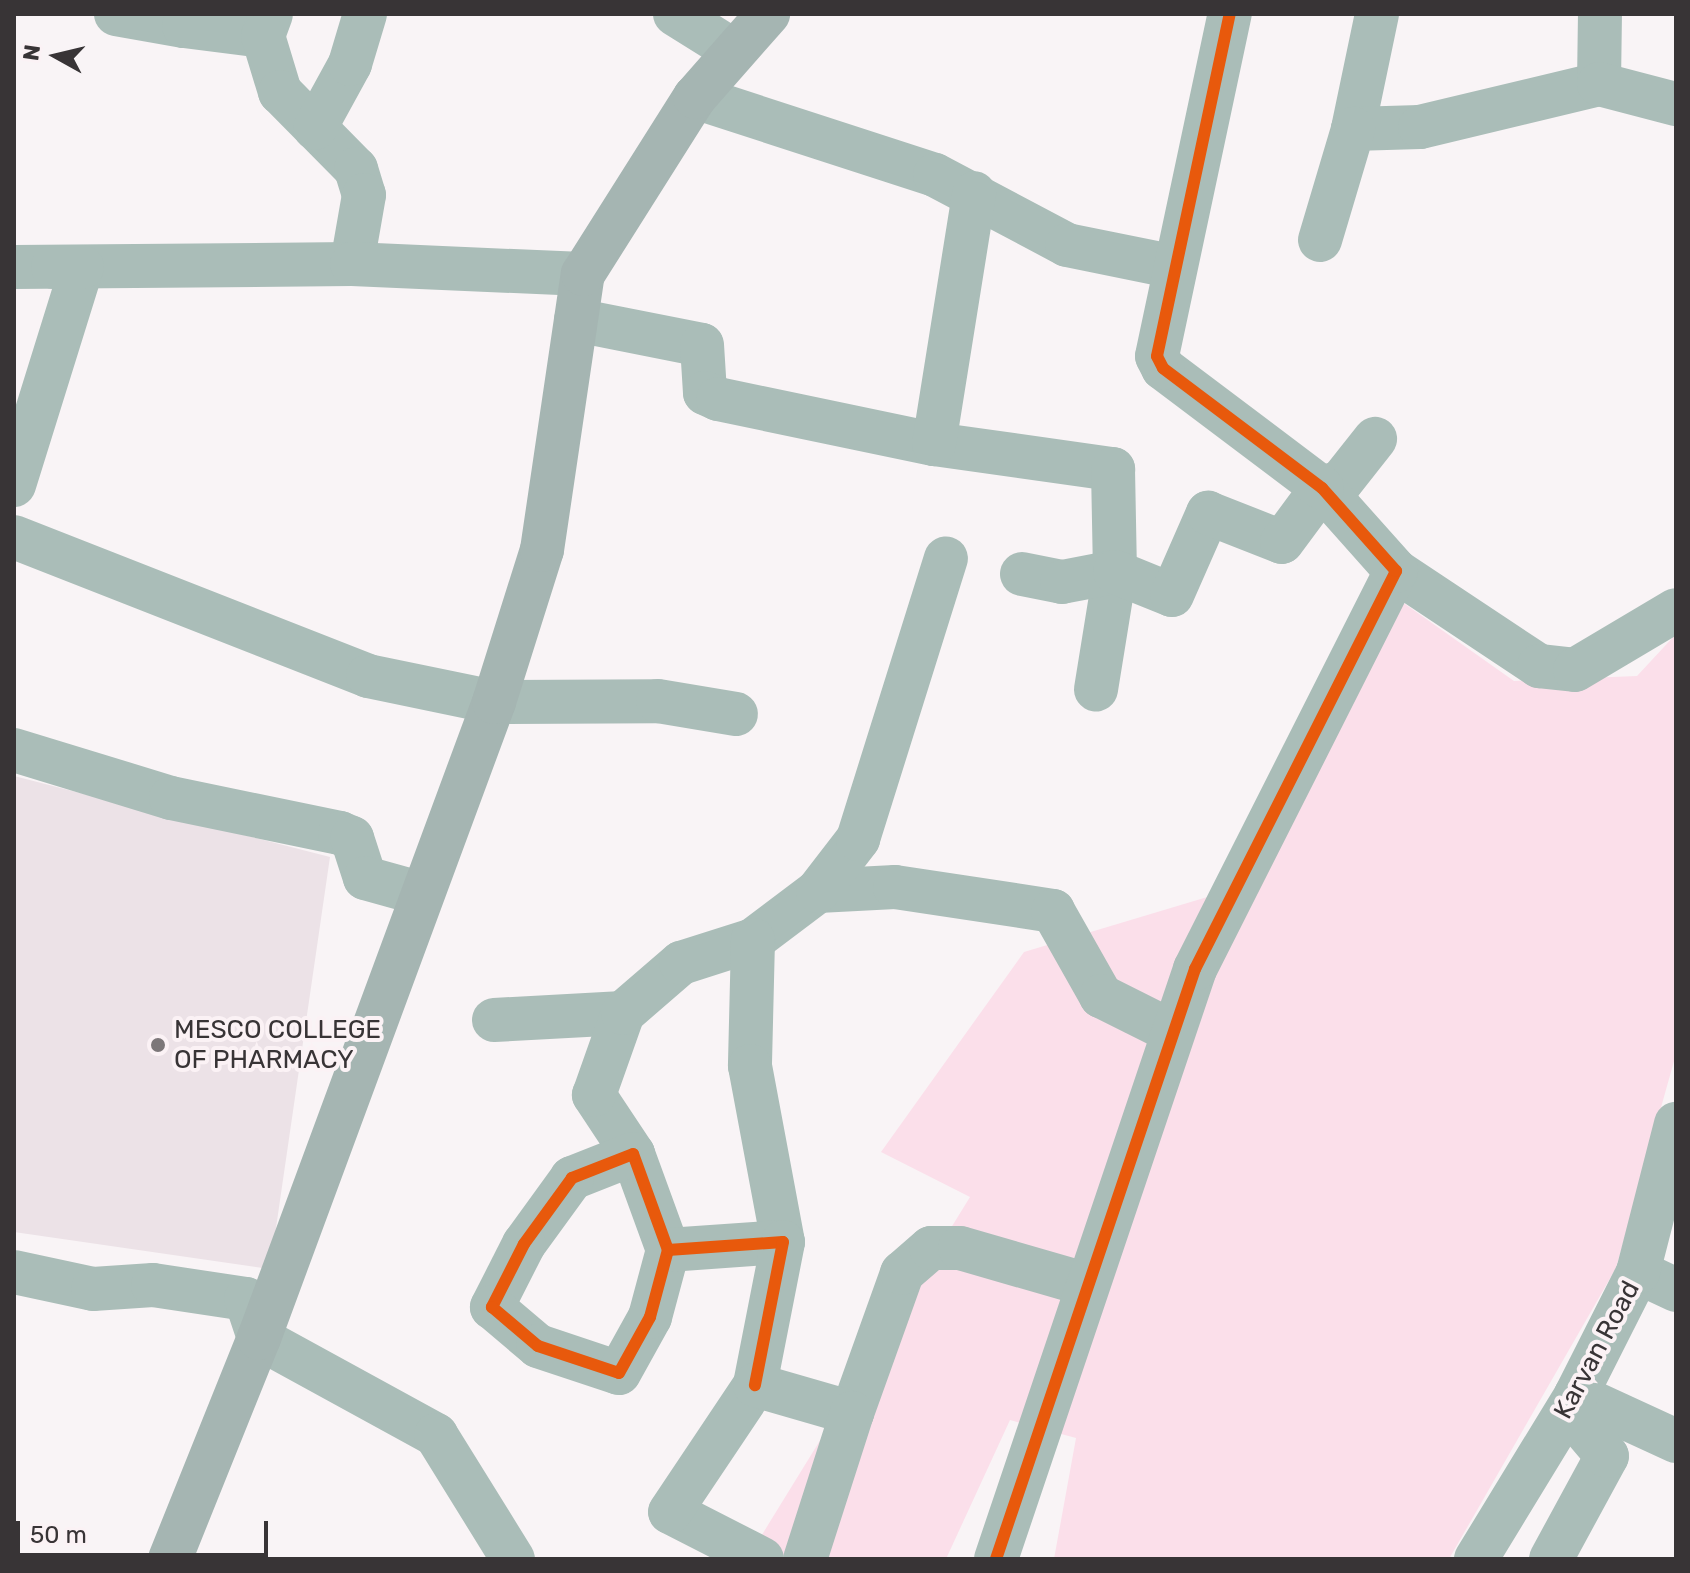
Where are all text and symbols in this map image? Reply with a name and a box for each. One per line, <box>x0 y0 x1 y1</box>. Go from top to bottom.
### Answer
north arrow <box>16 16 96 96</box>
text: N <box>17 43 46 62</box>
place label: MESCO COLLEGE OF PHARMACY <box>174 1014 381 1076</box>
marker: MESCO COLLEGE OF PHARMACY <box>149 1036 167 1054</box>
street label: Karvan Road <box>1548 1276 1646 1424</box>
scale bar <box>20 1505 272 1555</box>
text: 50 m <box>30 1521 87 1549</box>

